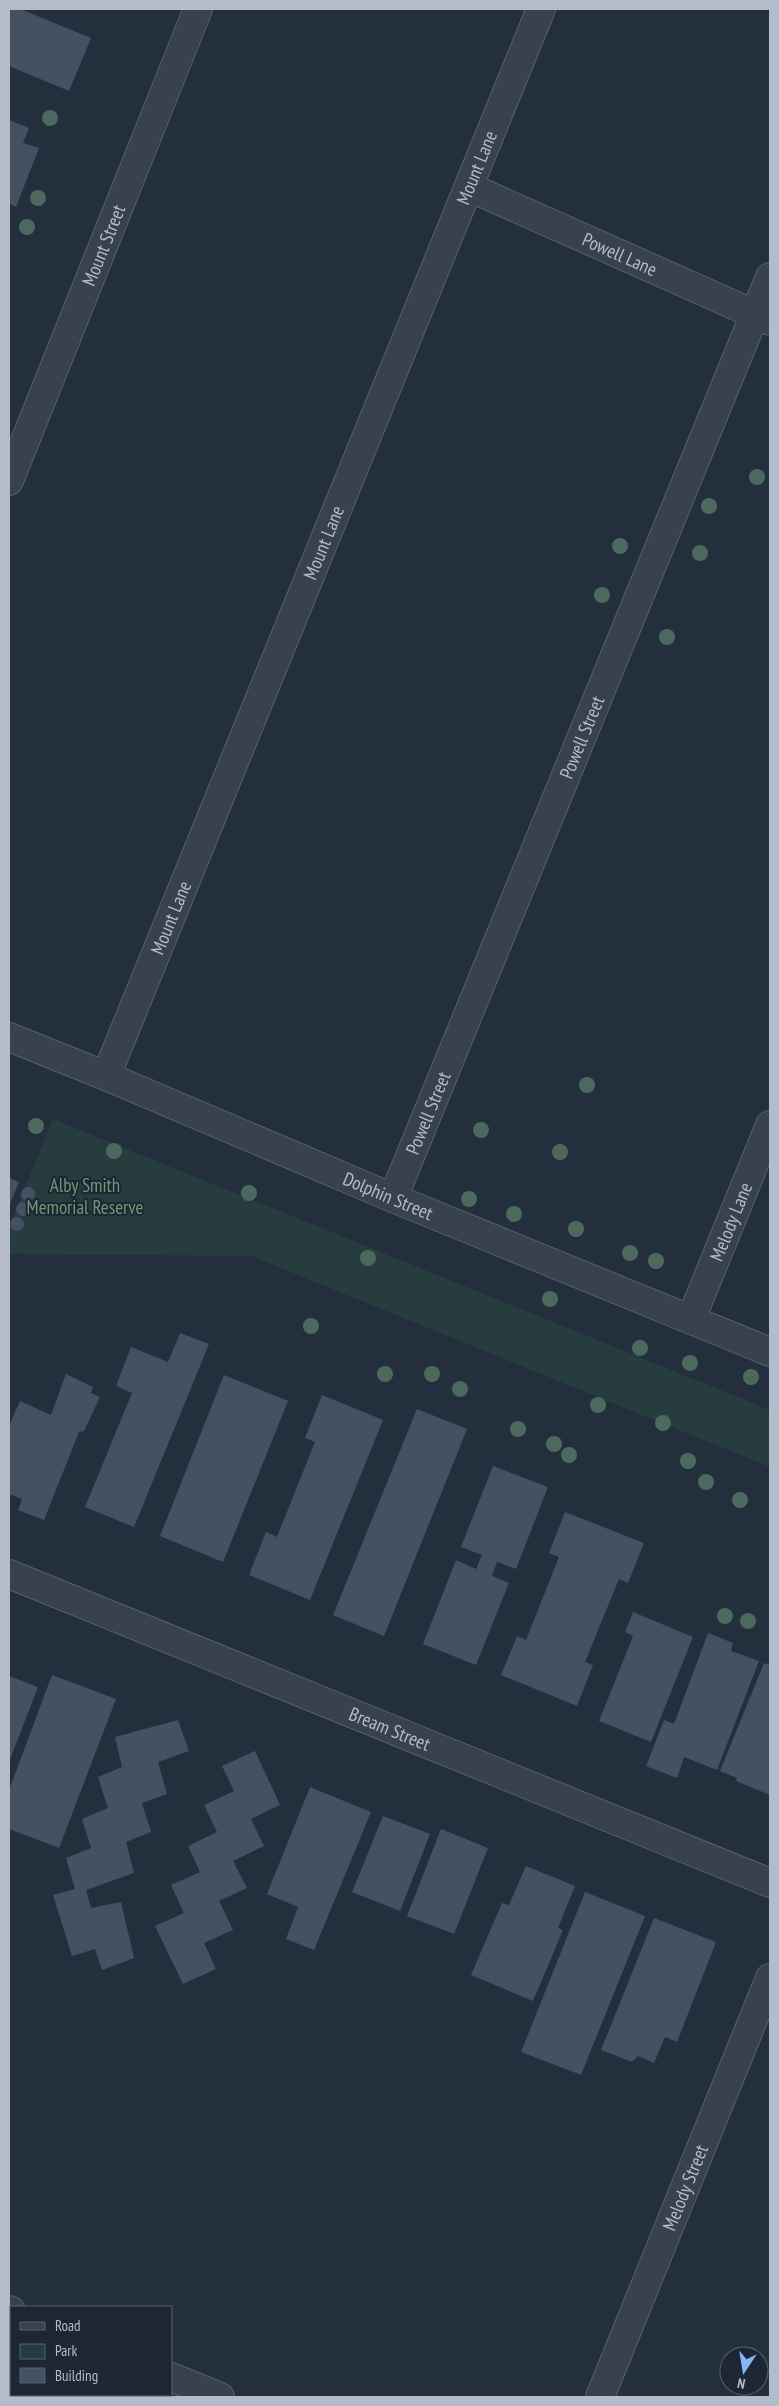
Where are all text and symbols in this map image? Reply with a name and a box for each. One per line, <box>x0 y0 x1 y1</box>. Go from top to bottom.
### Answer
street label: Mount Lane <box>451 127 502 208</box>
street label: Mount Street <box>76 200 131 289</box>
street label: Powell Lane <box>579 227 661 281</box>
street label: Mount Lane <box>298 502 349 583</box>
street label: Powell Street <box>554 691 610 782</box>
street label: Mount Lane <box>145 877 196 958</box>
street label: Powell Street <box>400 1067 456 1158</box>
street label: Dolphin Street <box>340 1166 437 1225</box>
park label: Alby Smith Memorial Reserve <box>27 1173 144 1219</box>
street label: Melody Lane <box>704 1179 757 1265</box>
street label: Bream Street <box>346 1701 435 1756</box>
street label: Melody Street <box>657 2140 713 2234</box>
legend <box>10 2306 172 2396</box>
text: Road <box>55 2316 81 2335</box>
text: Park <box>55 2341 77 2360</box>
north arrow <box>719 2346 769 2396</box>
text: Building <box>55 2366 98 2385</box>
text: N <box>736 2374 747 2393</box>

